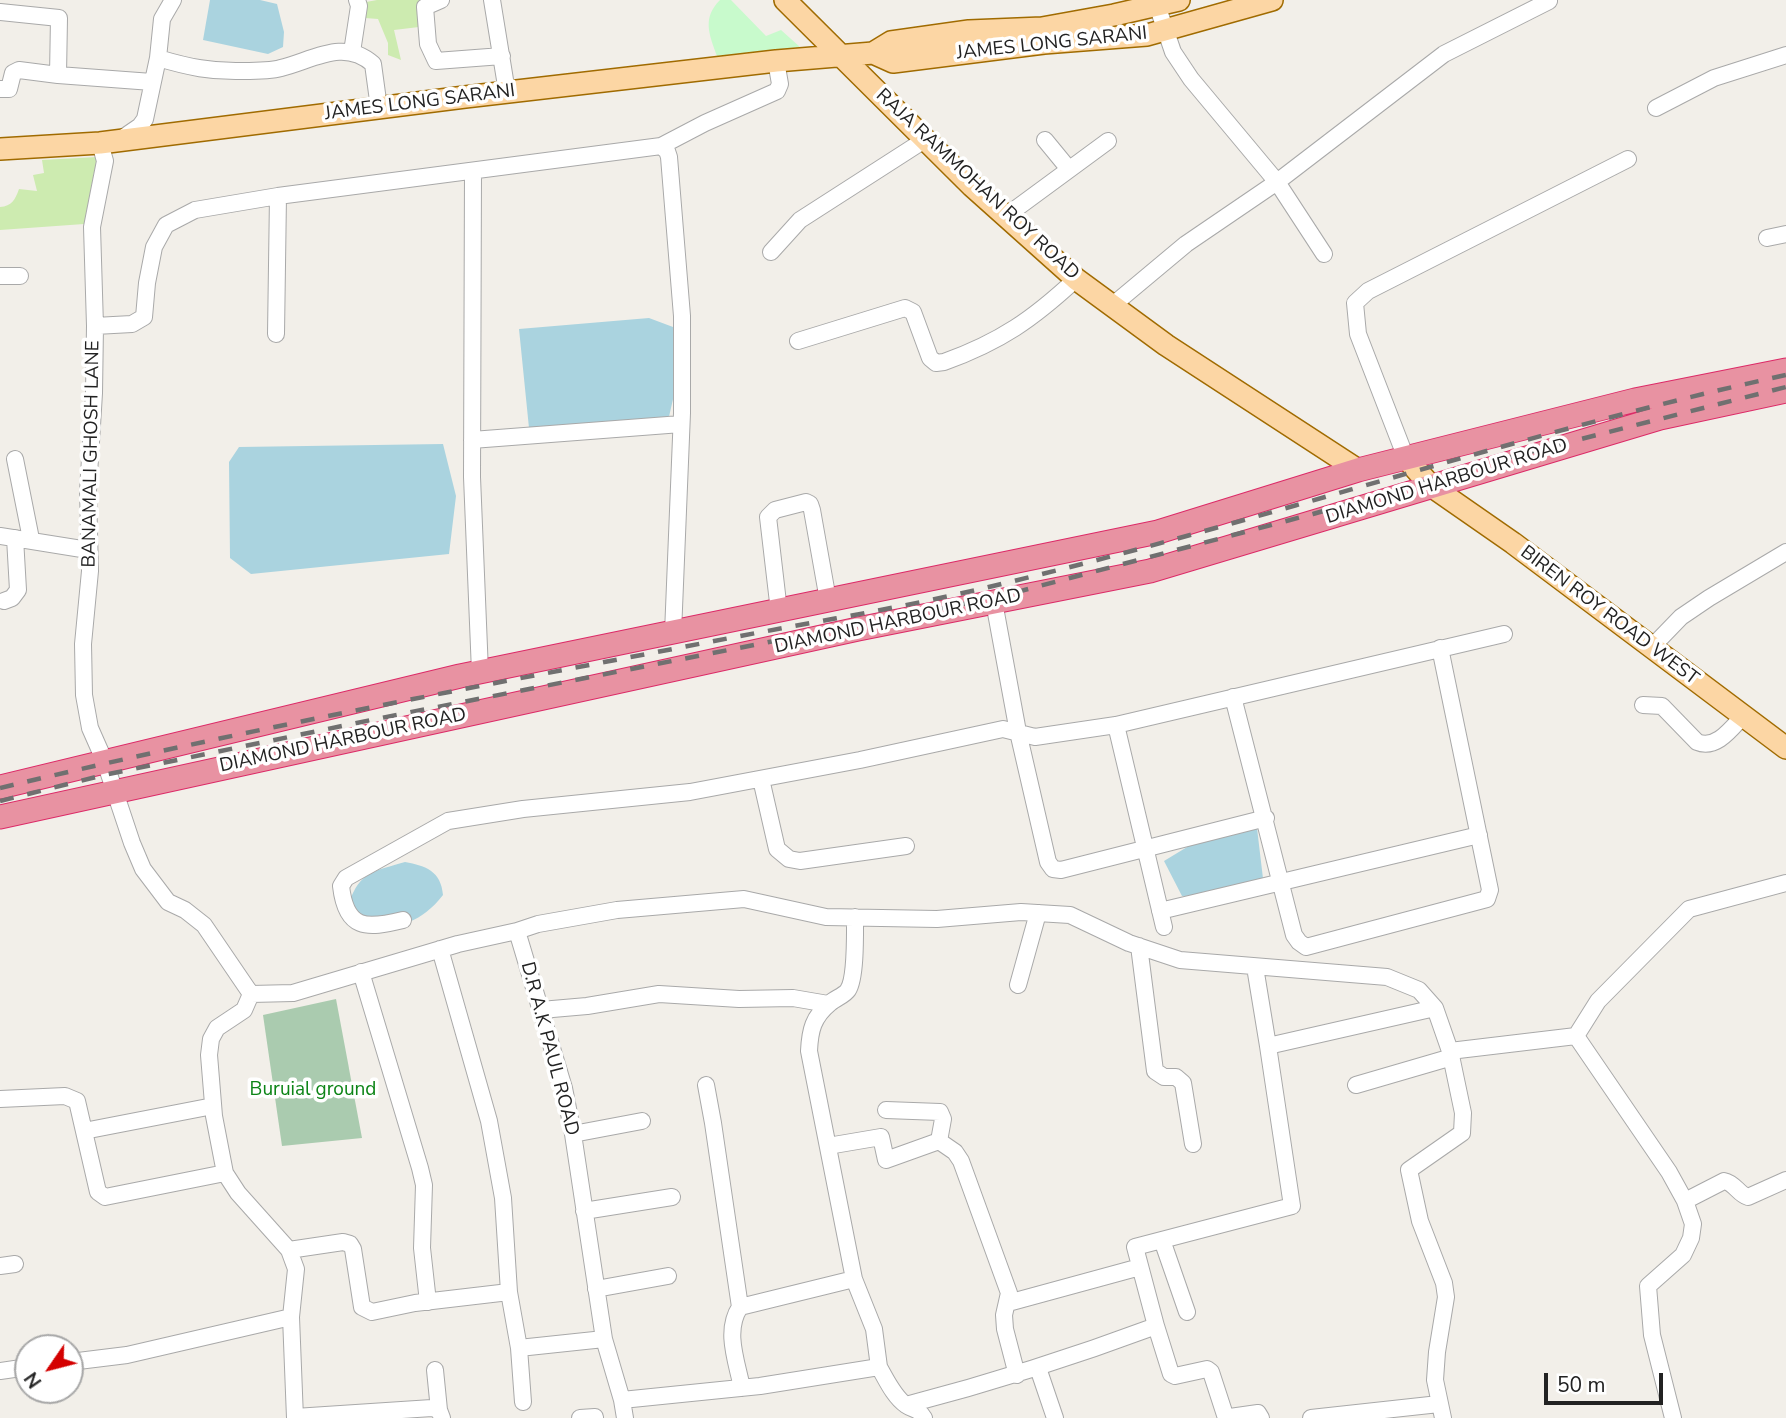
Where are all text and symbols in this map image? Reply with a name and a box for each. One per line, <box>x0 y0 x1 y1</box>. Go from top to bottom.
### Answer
street label: JAMES LONG SARANI <box>956 23 1148 65</box>
street label: JAMES LONG SARANI <box>324 80 516 126</box>
street label: RAJA RAMMOHAN ROY ROAD <box>871 85 1083 285</box>
street label: BANAMALI GHOSH LANE <box>79 340 105 568</box>
street label: DIAMOND HARBOUR ROAD <box>1323 434 1571 530</box>
street label: BIREN ROY ROAD WEST <box>1515 541 1703 691</box>
street label: DIAMOND HARBOUR ROAD <box>773 585 1023 659</box>
street label: DIAMOND HARBOUR ROAD <box>218 704 468 778</box>
street label: D.R A.K PAUL ROAD <box>515 960 583 1138</box>
park label: Buruial ground <box>250 1079 376 1101</box>
north arrow <box>14 1334 84 1404</box>
scale bar <box>1548 1358 1667 1402</box>
text: N <box>19 1367 48 1393</box>
text: 50 m <box>1557 1371 1606 1399</box>

